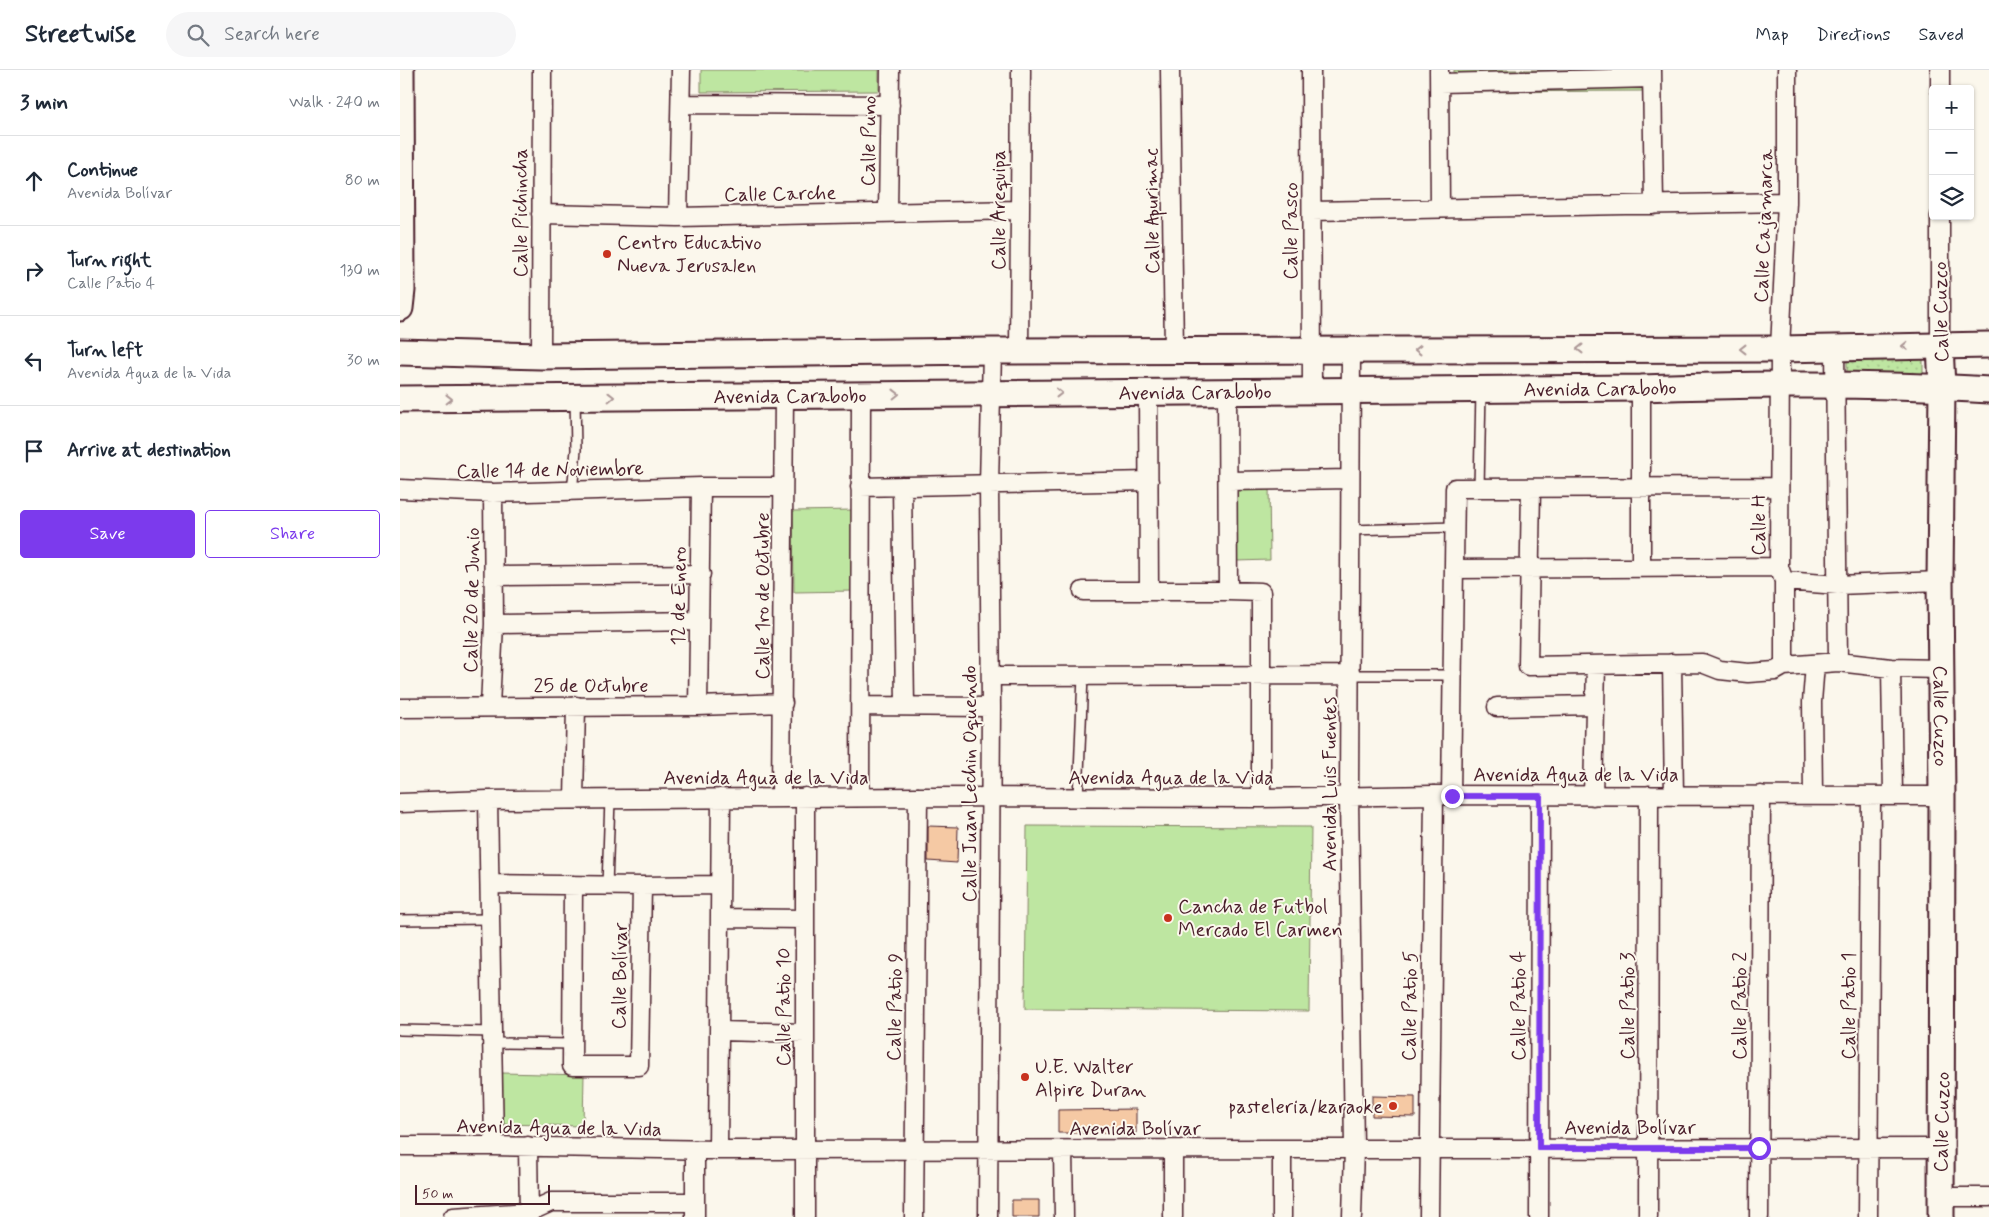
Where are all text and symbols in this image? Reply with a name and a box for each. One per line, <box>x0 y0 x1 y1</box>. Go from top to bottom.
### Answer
search box <box>166 12 516 57</box>
text: Streetwise <box>25 19 136 50</box>
icon: search <box>184 21 212 49</box>
text: Search here <box>224 22 320 47</box>
text: Map <box>1756 23 1789 47</box>
text: Directions <box>1817 23 1891 47</box>
text: Saved <box>1919 23 1964 47</box>
map controls <box>1929 85 1974 220</box>
button: + <box>1929 85 1974 130</box>
text: 3 min <box>20 89 68 117</box>
text: Walk · 240 m <box>289 92 380 113</box>
street label: Calle Puno <box>855 95 884 187</box>
button: − <box>1929 130 1974 175</box>
street label: Calle Pichincha <box>508 148 535 278</box>
street label: Calle Apurimac <box>1138 148 1168 274</box>
street label: Calle Cajamarca <box>1748 148 1781 303</box>
street label: Calle Arequipa <box>986 150 1013 270</box>
text: Continue <box>67 158 138 183</box>
icon: ahead <box>20 167 48 195</box>
text: 80 m <box>345 170 380 191</box>
button: layers <box>1929 175 1974 220</box>
street label: Calle Carche <box>724 180 837 209</box>
street label: Calle Pasco <box>1278 182 1305 280</box>
text: Avenida Bolívar <box>67 183 172 204</box>
place label: Centro Educativo Nueva Jerusalen <box>617 230 762 280</box>
text: Turn right <box>67 248 151 273</box>
marker: Centro Educativo Nueva Jerusalen <box>601 248 613 260</box>
icon: right <box>20 257 48 285</box>
text: 130 m <box>339 260 380 281</box>
street label: Calle Cuzco <box>1927 261 1956 363</box>
text: Calle Patio 4 <box>67 273 155 294</box>
text: Turn left <box>67 338 143 363</box>
one-way arrow <box>1901 341 1909 351</box>
one-way arrow <box>1576 344 1584 354</box>
one-way arrow <box>1739 344 1746 354</box>
one-way arrow <box>1414 345 1422 355</box>
icon: left <box>20 347 48 375</box>
text: 30 m <box>347 350 380 371</box>
text: Avenida Agua de la Vida <box>67 363 231 384</box>
street label: Avenida Carabobo <box>1523 375 1677 404</box>
street label: Avenida Carabobo <box>1118 379 1272 408</box>
street label: Avenida Carabobo <box>713 383 867 411</box>
one-way arrow <box>1055 388 1063 398</box>
one-way arrow <box>892 389 900 399</box>
one-way arrow <box>608 392 615 402</box>
one-way arrow <box>445 394 453 404</box>
icon: arrive <box>20 437 48 465</box>
text: Arrive at destination <box>67 438 231 463</box>
street label: Calle 14 de Noviembre <box>456 455 644 486</box>
street label: Calle H <box>1746 494 1773 556</box>
button: Save <box>20 510 195 558</box>
button: Share <box>205 510 380 558</box>
street label: Calle 1ro de Octubre <box>750 512 777 680</box>
street label: Calle 20 de Junio <box>458 527 487 673</box>
street label: 12 de Enero <box>665 546 694 646</box>
street label: Calle Juan Lechin Oquendo <box>957 665 984 903</box>
street label: Calle Cuzco <box>1926 665 1954 767</box>
street label: 25 de Octubre <box>534 673 648 700</box>
street label: Avenida Luis Fuentes <box>1317 696 1344 871</box>
street label: Avenida Agua de la Vida <box>1473 762 1679 789</box>
street label: Avenida Agua de la Vida <box>663 765 869 792</box>
street label: Avenida Agua de la Vida <box>1068 765 1274 792</box>
route end <box>1441 785 1464 808</box>
place label: Cancha de Futbol Mercado El Carmen <box>1178 894 1343 944</box>
marker: Cancha de Futbol Mercado El Carmen <box>1162 912 1174 924</box>
street label: Calle Bolívar <box>606 922 635 1030</box>
street label: Calle Patio 10 <box>771 948 798 1066</box>
street label: Calle Patio 5 <box>1396 951 1425 1061</box>
street label: Calle Patio 4 <box>1506 951 1533 1061</box>
street label: Calle Patio 3 <box>1615 952 1642 1060</box>
street label: Calle Patio 2 <box>1727 952 1754 1060</box>
street label: Calle Patio 1 <box>1836 952 1863 1060</box>
street label: Calle Patio 9 <box>881 953 910 1061</box>
place label: U.E. Walter Alpire Duran <box>1035 1054 1147 1104</box>
marker: U.E. Walter Alpire Duran <box>1019 1071 1031 1083</box>
street label: Calle Cuzco <box>1928 1071 1957 1173</box>
place label: pasteleria/karaoke <box>1228 1094 1383 1121</box>
marker: pasteleria/karaoke <box>1387 1100 1399 1112</box>
street label: Avenida Agua de la Vida <box>456 1113 662 1144</box>
street label: Avenida Bolívar <box>1564 1115 1696 1142</box>
street label: Avenida Bolívar <box>1069 1116 1201 1143</box>
route start <box>1748 1137 1771 1160</box>
scale bar <box>415 1182 550 1205</box>
text: 50 m <box>422 1185 453 1203</box>

